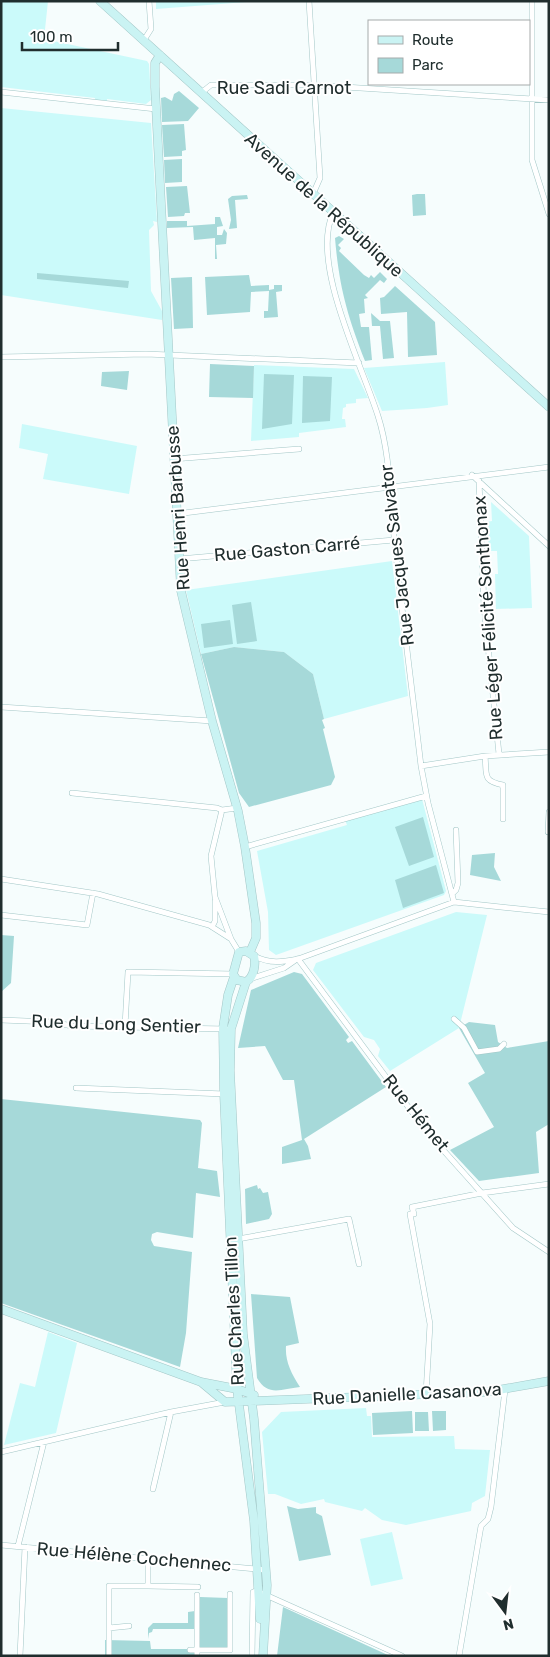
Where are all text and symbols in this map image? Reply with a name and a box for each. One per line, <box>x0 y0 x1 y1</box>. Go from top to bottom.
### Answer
scale bar <box>22 20 119 52</box>
legend <box>368 20 530 85</box>
text: 100 m <box>30 28 72 46</box>
text: Route <box>412 31 454 49</box>
text: Parc <box>412 56 444 74</box>
street label: Rue Sadi Carnot <box>217 77 351 99</box>
street label: Avenue de la République <box>240 128 408 282</box>
street label: Rue Henri Barbusse <box>161 425 195 591</box>
street label: Rue Jacques Salvator <box>375 463 419 647</box>
street label: Rue Léger Félicité Sonthonax <box>468 495 508 741</box>
street label: Rue Gaston Carré <box>213 532 361 566</box>
street label: Rue du Long Sentier <box>31 1010 201 1038</box>
street label: Rue Hémet <box>378 1070 454 1156</box>
street label: Rue Charles Tillon <box>219 1236 249 1386</box>
street label: Rue Danielle Casanova <box>312 1378 502 1410</box>
street label: Rue Hélène Cochennec <box>36 1538 232 1576</box>
north arrow <box>480 1587 530 1637</box>
text: N <box>501 1615 515 1634</box>

